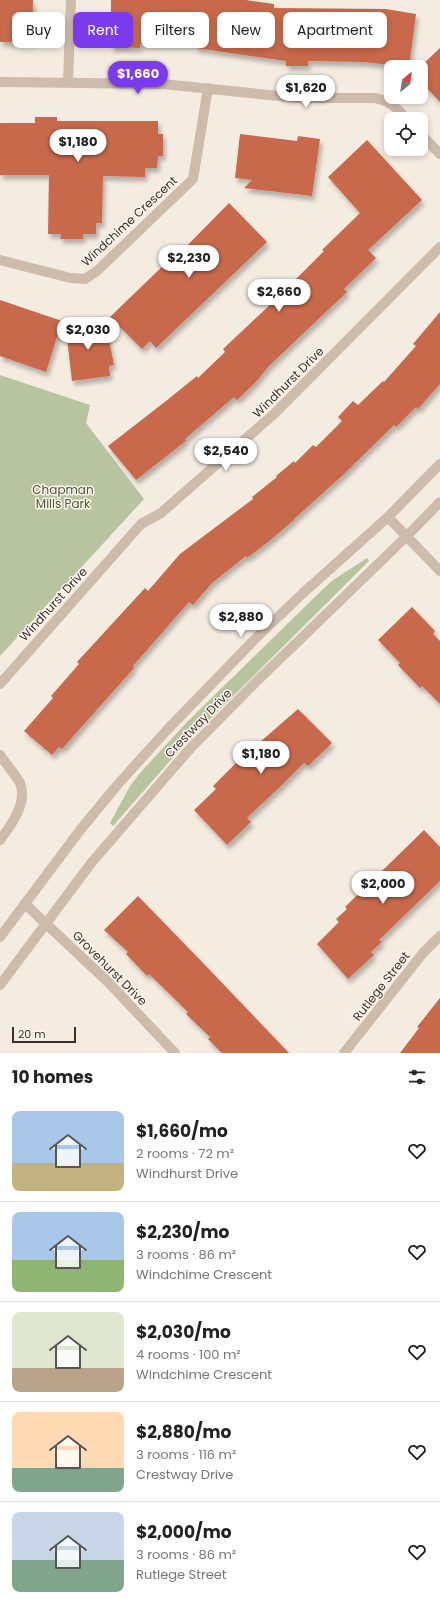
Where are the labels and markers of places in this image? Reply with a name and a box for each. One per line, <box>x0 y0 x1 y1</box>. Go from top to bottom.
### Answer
pin: $1,660 <box>105 61 171 95</box>
pin: $1,620 <box>273 75 339 109</box>
pin: $1,180 <box>45 129 111 163</box>
pin: $2,230 <box>156 245 222 279</box>
pin: $2,660 <box>246 279 312 313</box>
pin: $2,030 <box>55 317 121 351</box>
pin: $2,540 <box>193 438 259 472</box>
pin: $2,880 <box>208 604 274 638</box>
pin: $1,180 <box>228 741 294 775</box>
pin: $2,000 <box>350 871 416 905</box>

